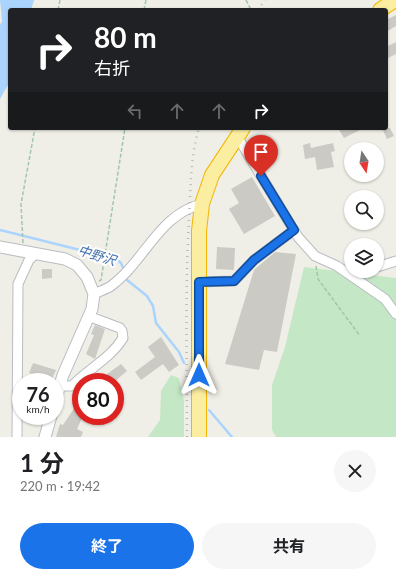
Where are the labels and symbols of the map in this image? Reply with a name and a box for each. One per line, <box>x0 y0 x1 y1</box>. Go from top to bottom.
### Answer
pin <box>244 135 278 176</box>
north arrow <box>344 142 384 182</box>
water label: 中野沢 <box>76 242 120 269</box>
position arrow <box>178 354 220 396</box>
speed limit sign: 80 <box>72 373 124 425</box>

